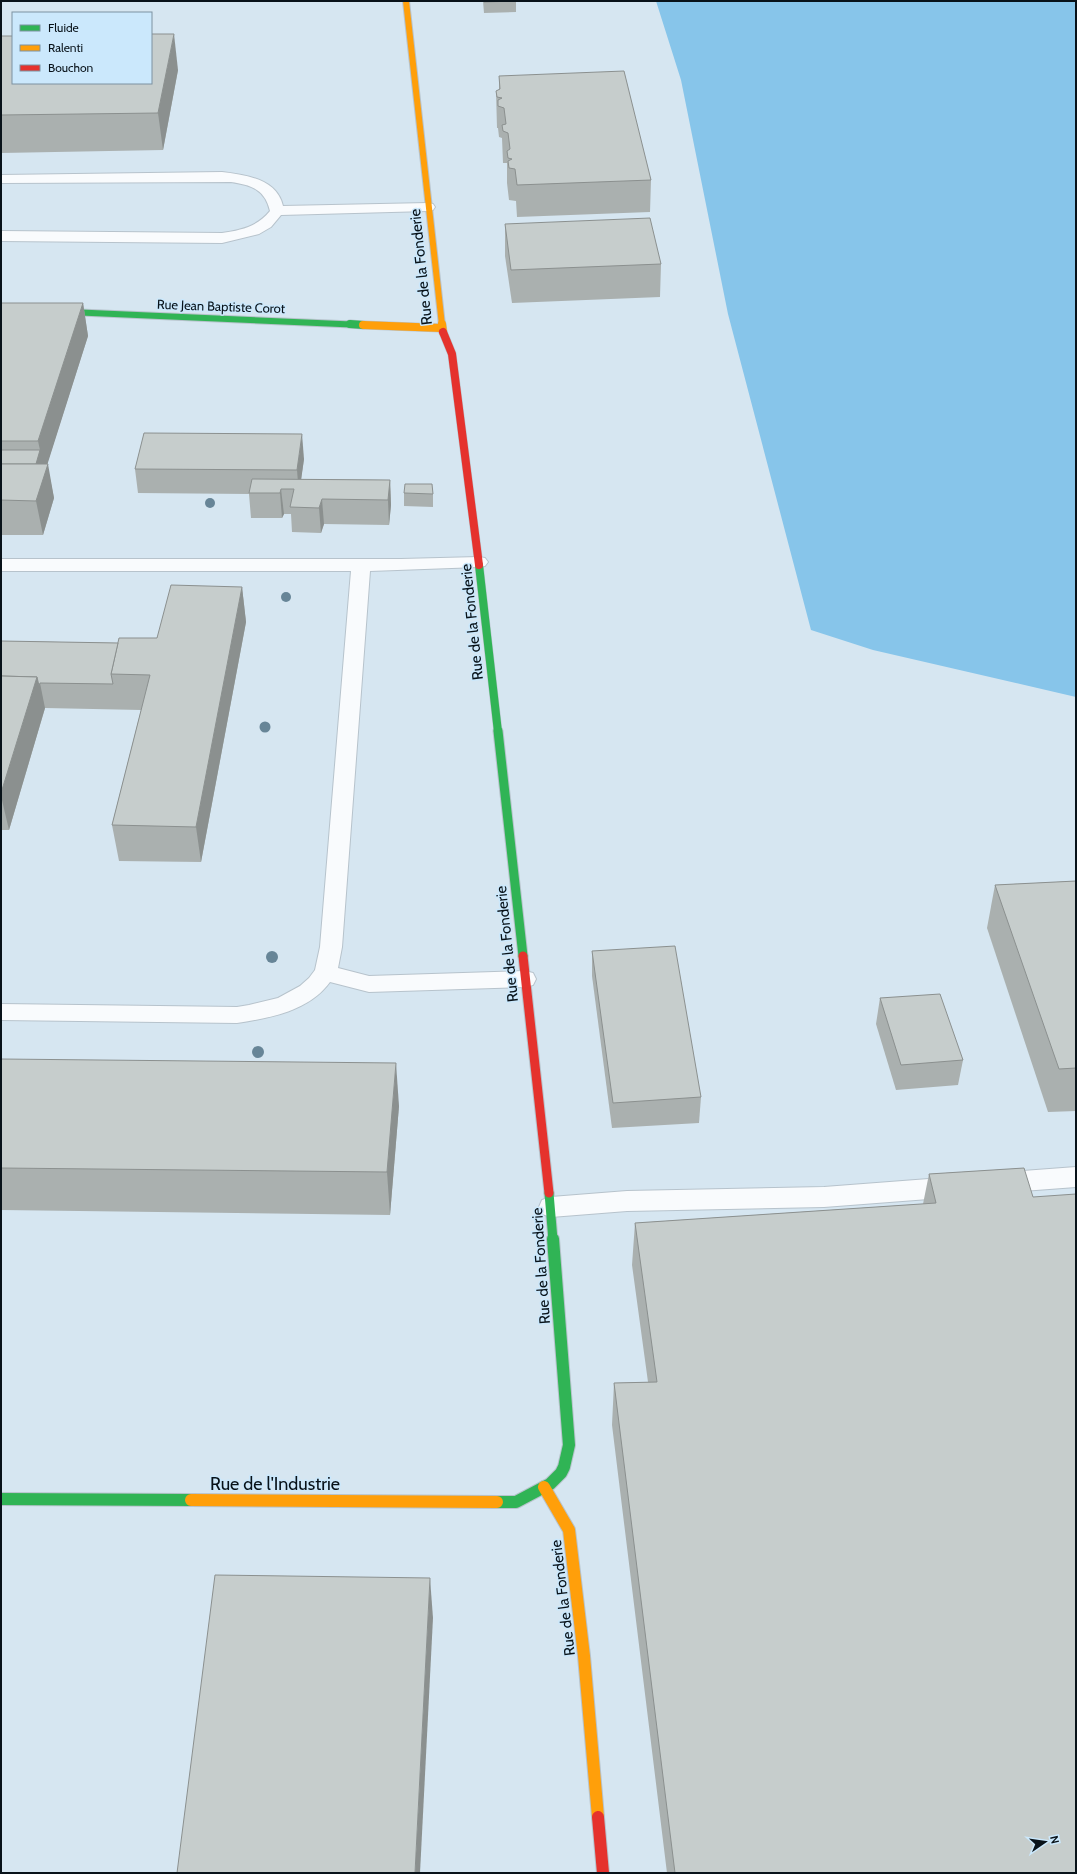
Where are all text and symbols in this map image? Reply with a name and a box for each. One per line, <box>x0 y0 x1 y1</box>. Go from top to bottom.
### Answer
legend <box>12 12 152 84</box>
text: Fluide <box>48 20 79 35</box>
text: Ralenti <box>48 40 83 55</box>
text: Bouchon <box>48 60 94 75</box>
street label: Rue de la Fonderie <box>406 208 436 326</box>
street label: Rue Jean Baptiste Corot <box>157 296 286 316</box>
street label: Rue de la Fonderie <box>457 563 487 681</box>
street label: Rue de la Fonderie <box>492 885 522 1003</box>
street label: Rue de la Fonderie <box>528 1207 554 1325</box>
street label: Rue de l'Industrie <box>210 1473 340 1495</box>
street label: Rue de la Fonderie <box>547 1539 579 1657</box>
north arrow <box>1025 1822 1065 1862</box>
text: N <box>1047 1834 1062 1845</box>

